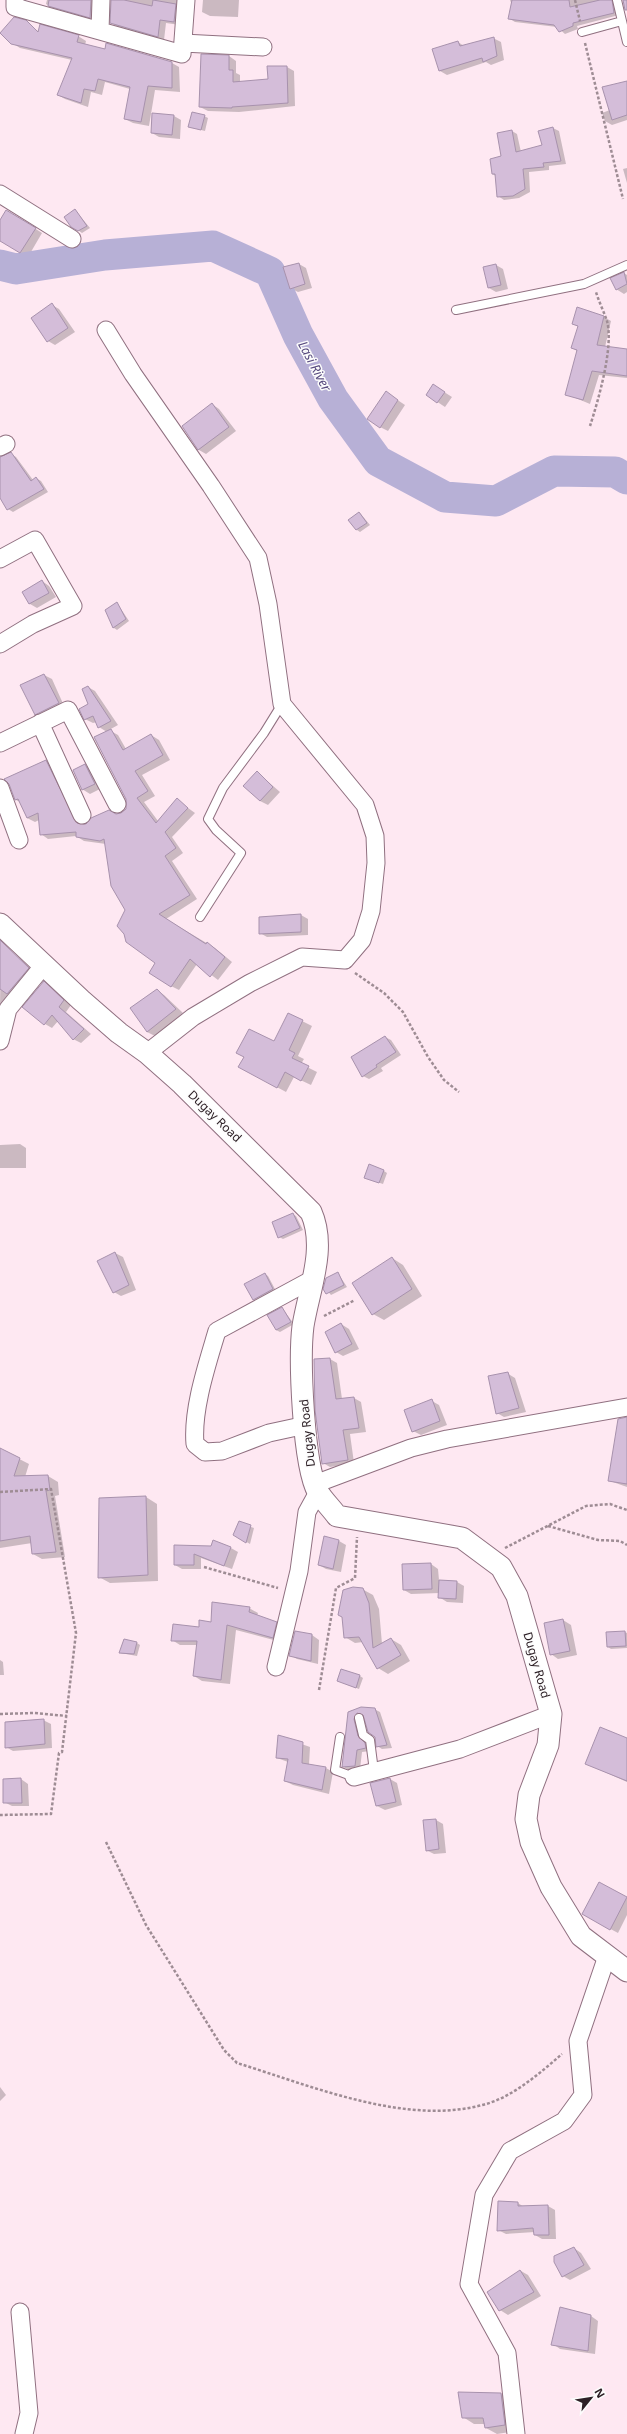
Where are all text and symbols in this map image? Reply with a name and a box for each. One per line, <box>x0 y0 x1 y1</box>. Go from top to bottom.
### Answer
water label: Lasi River <box>294 338 336 395</box>
street label: Dugay Road <box>185 1086 245 1146</box>
street label: Dugay Road <box>295 1398 319 1468</box>
street label: Dugay Road <box>519 1630 555 1700</box>
north arrow <box>571 2378 611 2418</box>
text: N <box>591 2385 609 2400</box>

